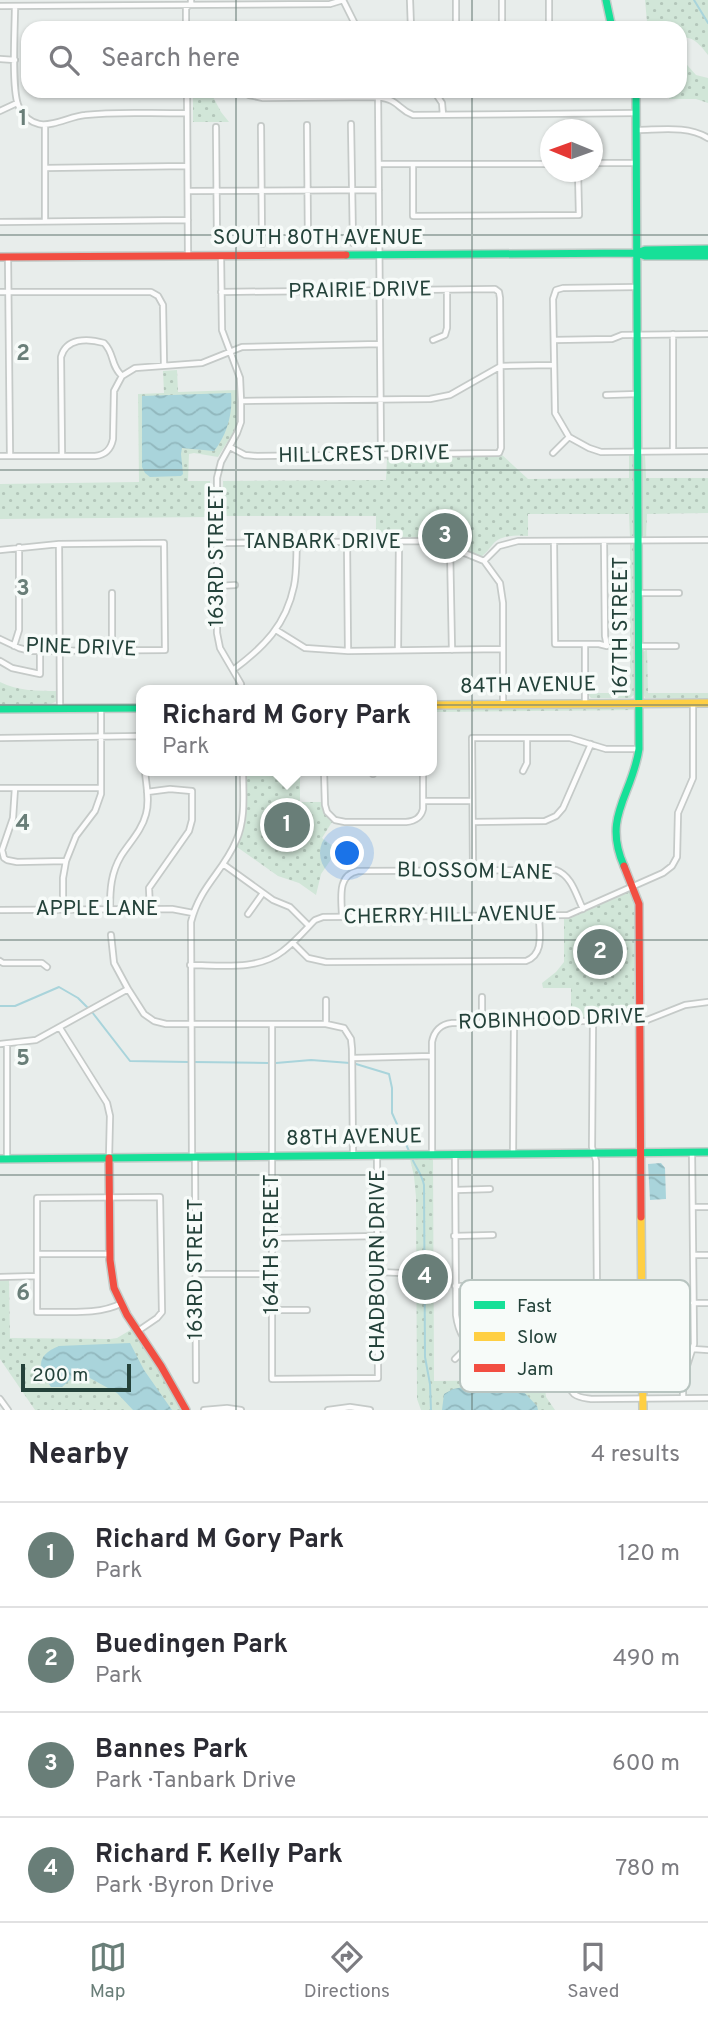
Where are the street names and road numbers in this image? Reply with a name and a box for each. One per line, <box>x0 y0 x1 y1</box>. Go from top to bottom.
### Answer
street label: SOUTH 80TH AVENUE <box>213 225 423 252</box>
street label: PRAIRIE DRIVE <box>288 276 432 306</box>
street label: HILLCREST DRIVE <box>278 440 450 470</box>
street label: 163RD STREET <box>204 485 231 627</box>
street label: TANBARK DRIVE <box>243 529 401 556</box>
street label: 167TH STREET <box>608 557 635 696</box>
street label: PINE DRIVE <box>25 633 137 663</box>
street label: 84TH AVENUE <box>460 671 596 701</box>
street label: BLOSSOM LANE <box>397 857 553 887</box>
street label: APPLE LANE <box>36 896 158 923</box>
street label: CHERRY HILL AVENUE <box>343 901 557 931</box>
street label: ROBINHOOD DRIVE <box>458 1003 646 1037</box>
street label: 88TH AVENUE <box>286 1123 422 1153</box>
street label: CHADBOURN DRIVE <box>365 1170 392 1362</box>
street label: 164TH STREET <box>259 1174 286 1314</box>
street label: 163RD STREET <box>183 1198 210 1340</box>

